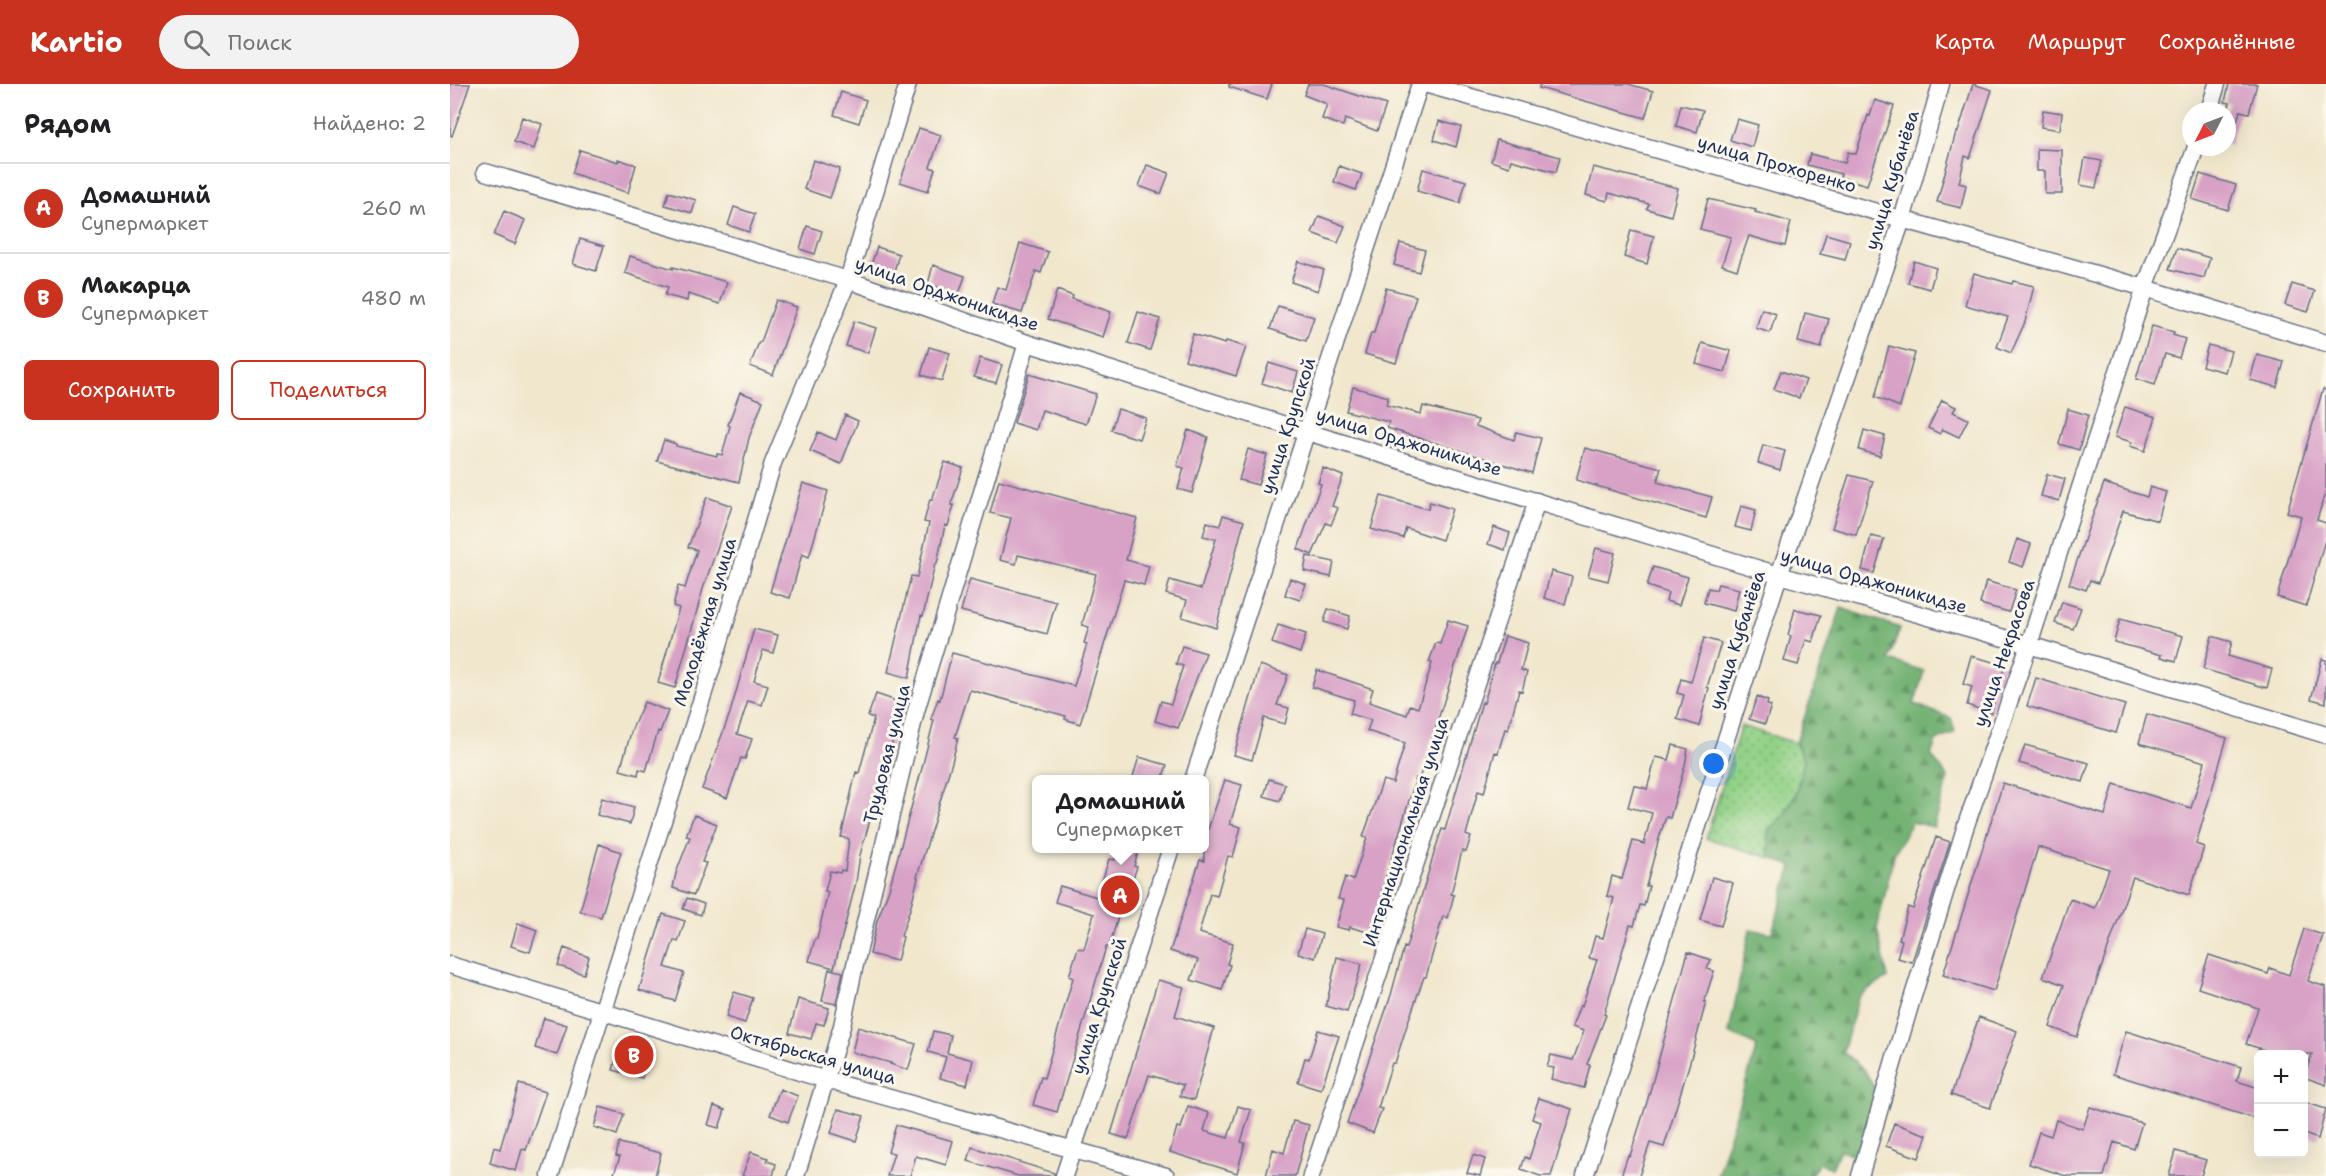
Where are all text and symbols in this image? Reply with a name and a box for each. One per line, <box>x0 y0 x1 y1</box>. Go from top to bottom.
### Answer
search box <box>159 15 579 69</box>
text: Kartio <box>30 23 123 61</box>
icon: search <box>180 26 213 59</box>
text: Поиск <box>228 28 292 57</box>
text: Карта <box>1935 28 1995 56</box>
text: Маршрут <box>2028 28 2126 56</box>
text: Сохранённые <box>2159 28 2296 56</box>
north arrow <box>2182 102 2236 156</box>
text: Рядом <box>24 106 111 141</box>
street label: улица Кубанёва <box>1859 107 1925 253</box>
text: Найдено: 2 <box>313 110 426 136</box>
street label: улица Прохоренко <box>1695 130 1859 198</box>
text: Домашний <box>81 181 211 210</box>
text: A <box>36 195 51 221</box>
text: 260 m <box>361 195 426 221</box>
text: Супермаркет <box>81 210 208 236</box>
street label: улица Орджоникидзе <box>852 251 1042 337</box>
text: Макарца <box>81 271 191 300</box>
text: B <box>37 285 50 311</box>
text: 480 m <box>361 285 426 311</box>
text: Супермаркет <box>81 300 208 326</box>
street label: улица Крупской <box>1255 354 1321 497</box>
button: Сохранить <box>24 360 219 420</box>
button: Поделиться <box>231 360 426 420</box>
street label: улица Орджоникидзе <box>1313 402 1505 482</box>
street label: Молодёжная улица <box>668 535 742 709</box>
street label: улица Орджоникидзе <box>1778 543 1970 619</box>
street label: улица Кубанёва <box>1703 567 1771 713</box>
street label: улица Некрасова <box>1967 576 2041 730</box>
street label: Трудовая улица <box>858 682 916 826</box>
street label: Интернациональная улица <box>1357 714 1455 950</box>
your location <box>1699 749 1728 778</box>
popup <box>1032 775 1209 853</box>
text: Домашний <box>1056 787 1185 816</box>
text: Супермаркет <box>1056 816 1183 842</box>
pin: A <box>1100 872 1140 918</box>
street label: улица Крупской <box>1066 934 1132 1077</box>
street label: Октябрьская улица <box>727 1020 899 1090</box>
pin: B <box>614 1032 654 1078</box>
map controls <box>2254 1050 2308 1158</box>
button: + <box>2254 1050 2308 1104</box>
button: − <box>2254 1104 2308 1158</box>

